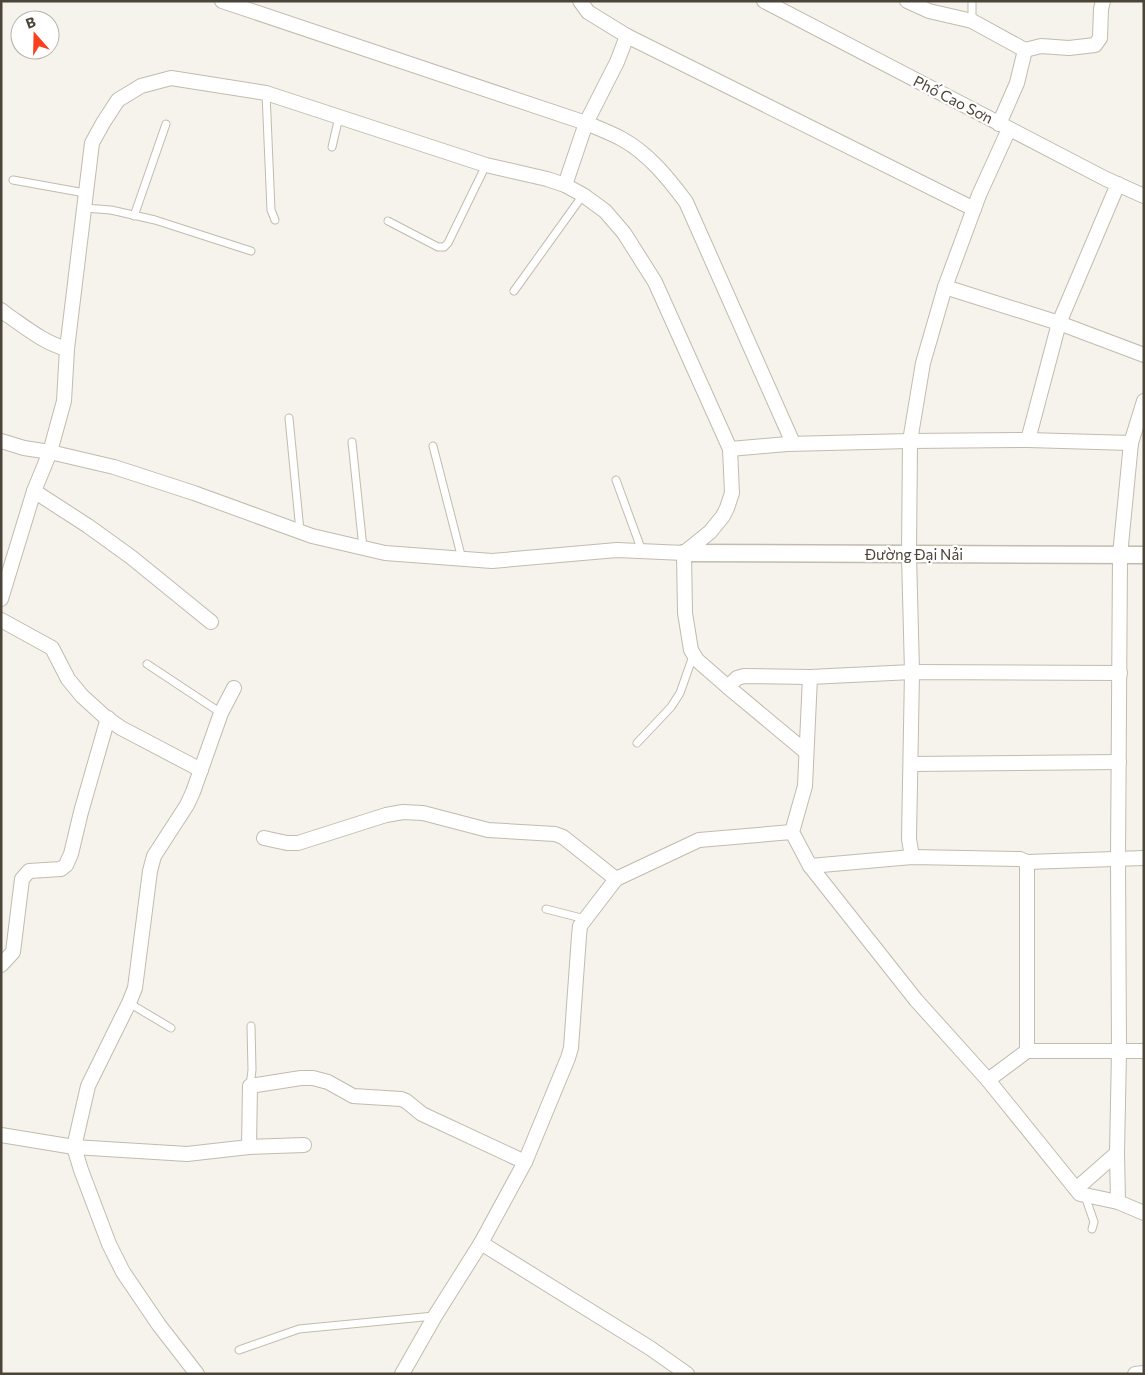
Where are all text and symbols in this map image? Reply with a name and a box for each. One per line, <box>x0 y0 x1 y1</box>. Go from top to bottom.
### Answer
north arrow <box>10 10 60 60</box>
text: B <box>23 13 38 32</box>
street label: Phố Cao Sơn <box>911 71 996 127</box>
street label: Đường Đại Nải <box>864 545 963 563</box>

